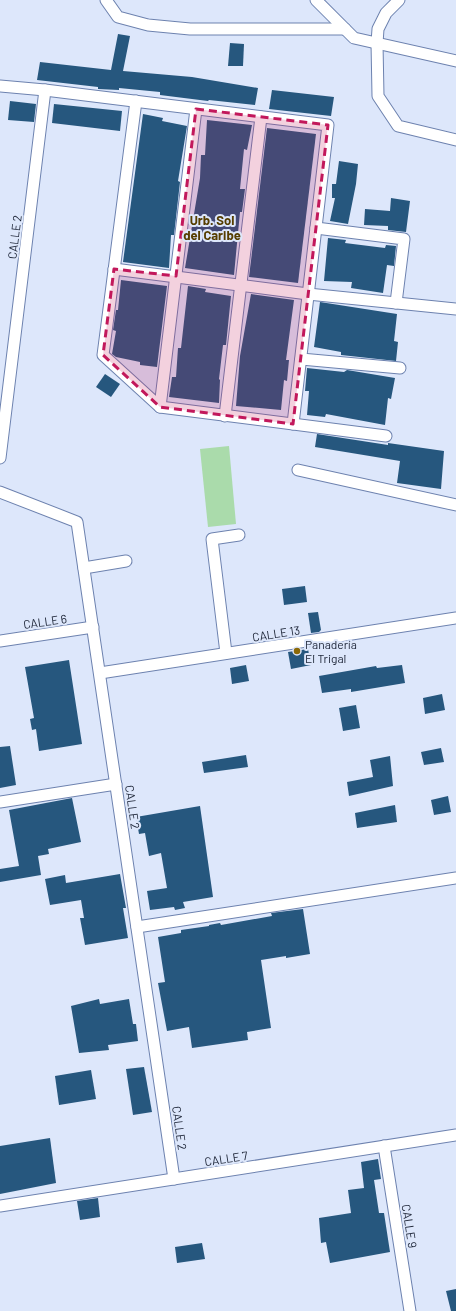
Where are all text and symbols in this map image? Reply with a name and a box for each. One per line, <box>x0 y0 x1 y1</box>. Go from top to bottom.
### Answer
district label: Urb. Sol del Caribe <box>183 212 241 243</box>
street label: CALLE 2 <box>4 214 24 260</box>
street label: CALLE 6 <box>22 611 68 631</box>
street label: CALLE 13 <box>251 622 301 644</box>
place label: Panadería El Trigal <box>305 637 357 665</box>
marker: Panadería El Trigal <box>292 646 302 656</box>
street label: CALLE 2 <box>123 784 143 830</box>
street label: CALLE 2 <box>170 1105 190 1151</box>
street label: CALLE 7 <box>203 1148 249 1168</box>
street label: CALLE 9 <box>400 1203 420 1249</box>

